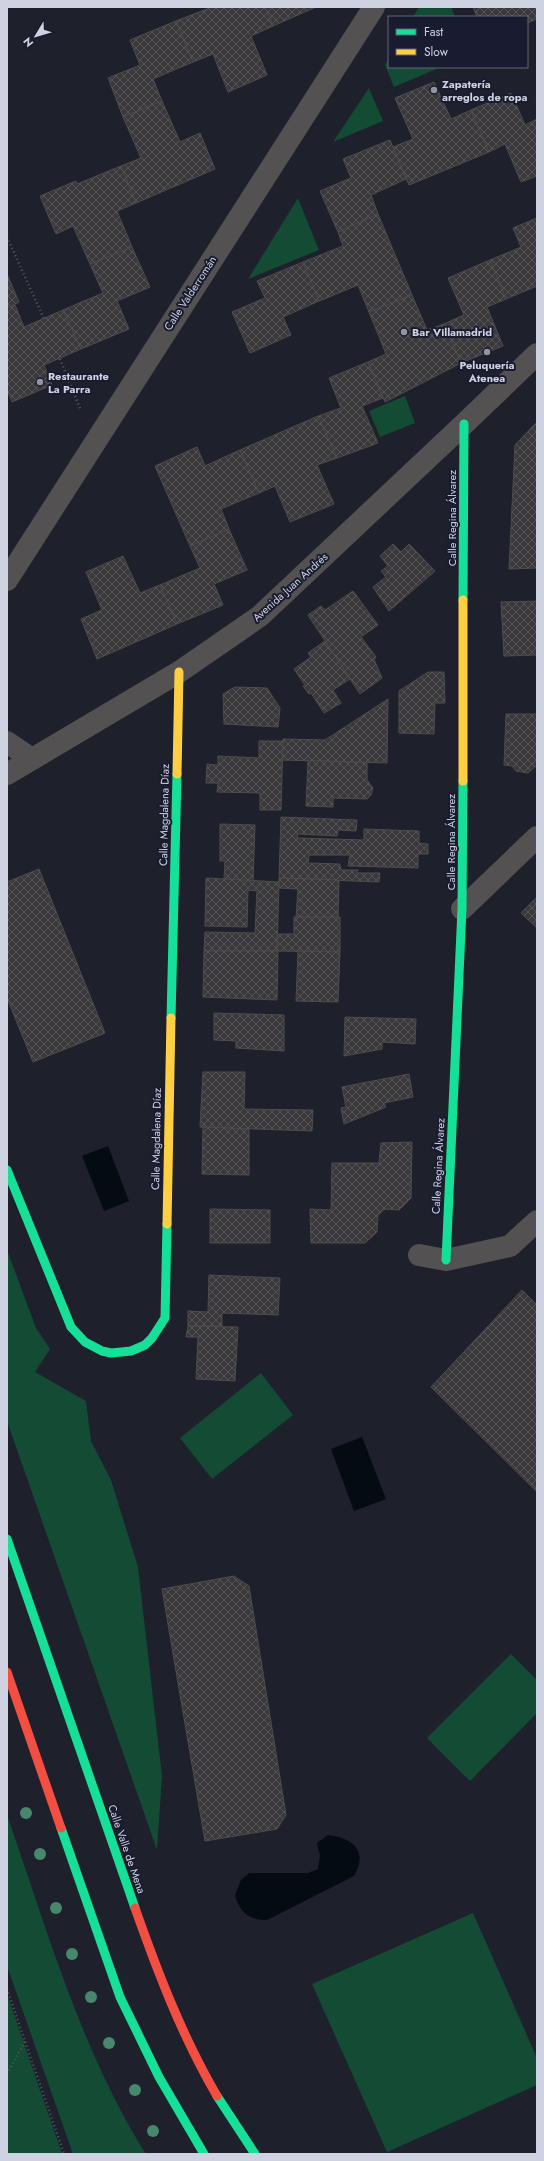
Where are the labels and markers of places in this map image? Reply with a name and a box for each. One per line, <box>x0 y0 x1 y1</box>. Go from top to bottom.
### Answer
place label: Zapatería arreglos de ropa <box>442 76 528 105</box>
marker: Zapatería arreglos de ropa <box>429 85 439 95</box>
place label: Bar Villamadrid <box>412 324 492 340</box>
marker: Bar Villamadrid <box>399 327 409 337</box>
marker: Peluquería Atenea <box>482 347 492 357</box>
place label: Peluquería Atenea <box>459 357 515 386</box>
place label: Restaurante La Parra <box>48 368 109 397</box>
marker: Restaurante La Parra <box>35 377 45 387</box>

